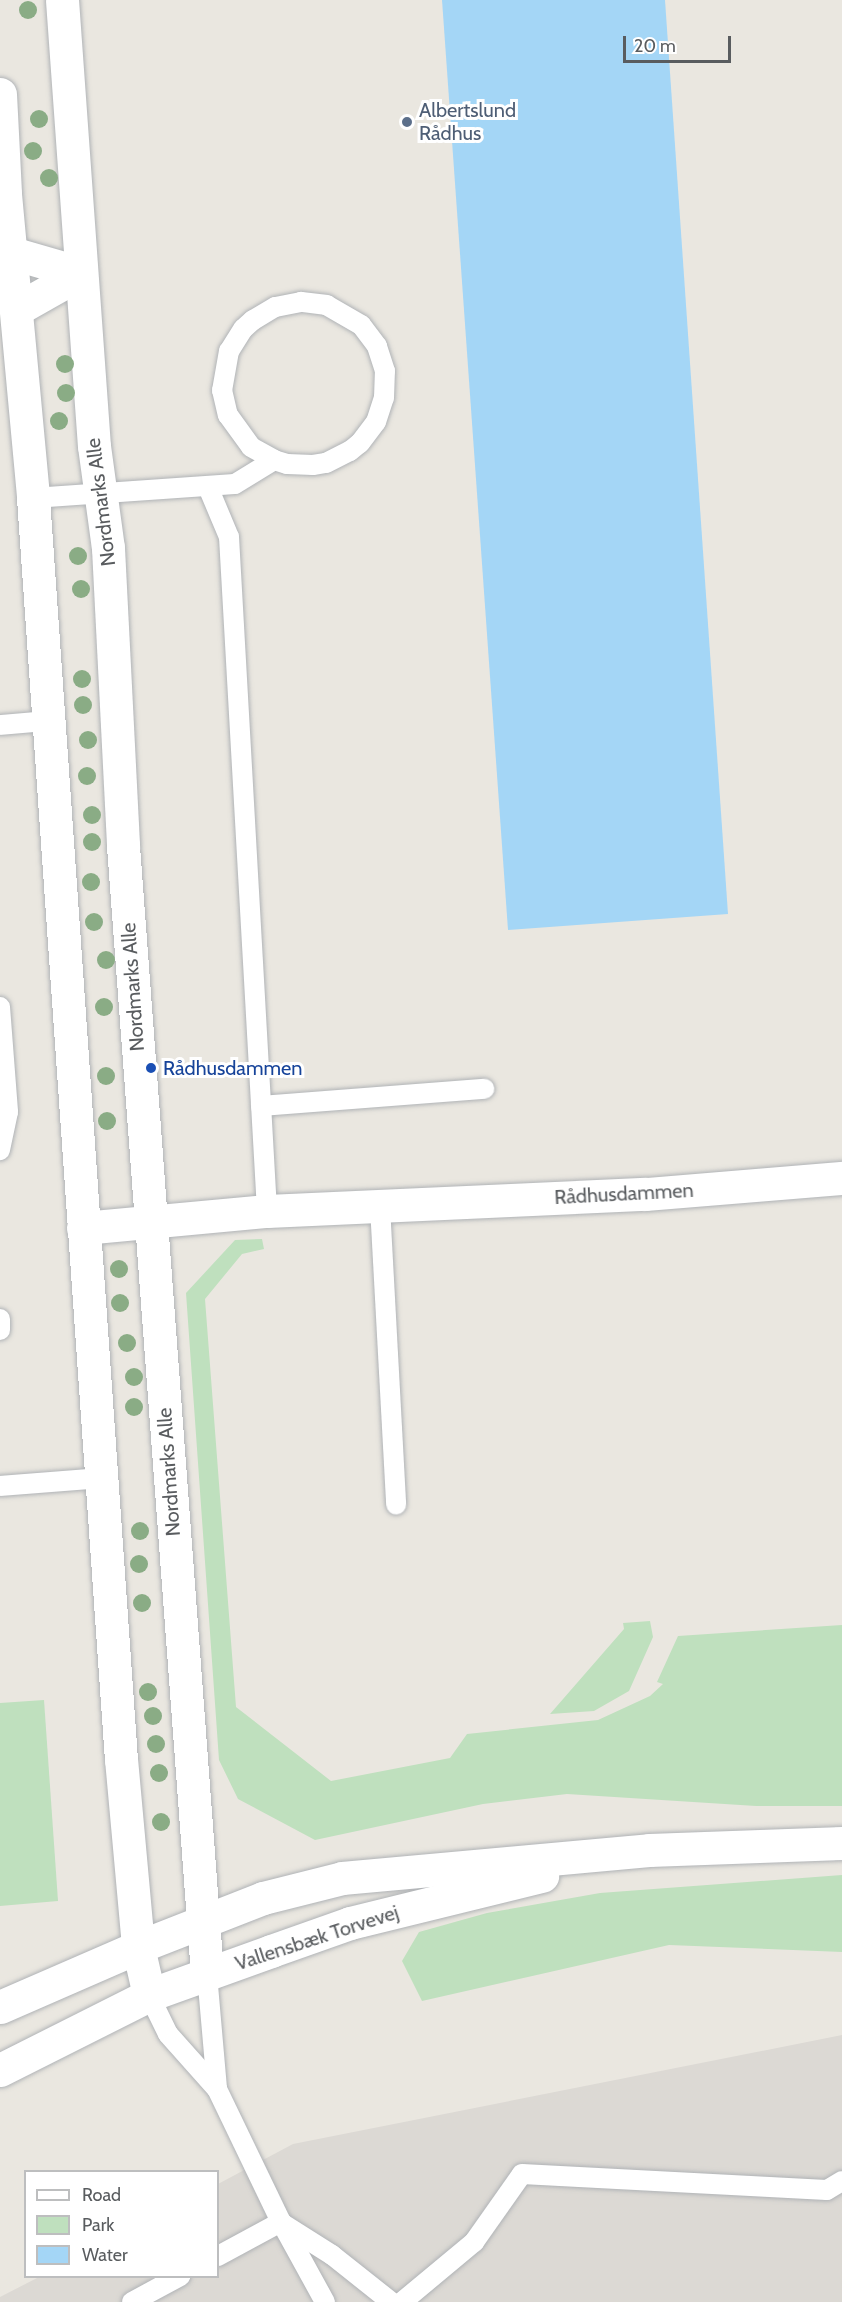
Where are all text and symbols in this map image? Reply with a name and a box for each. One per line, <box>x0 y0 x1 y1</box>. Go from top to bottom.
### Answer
scale bar <box>626 24 734 62</box>
text: 20 m <box>634 35 676 57</box>
place label: Albertslund Rådhus <box>419 98 516 145</box>
marker: Albertslund Rådhus <box>400 115 414 129</box>
street label: Nordmarks Alle <box>81 437 121 567</box>
street label: Nordmarks Alle <box>117 922 149 1052</box>
place label: Rådhusdammen <box>163 1056 302 1080</box>
marker: Rådhusdammen <box>144 1061 158 1075</box>
street label: Rådhusdammen <box>554 1178 694 1210</box>
street label: Nordmarks Alle <box>153 1407 185 1537</box>
street label: Vallensbæk Torvevej <box>232 1900 402 1976</box>
legend <box>24 2170 219 2278</box>
text: Road <box>82 2184 121 2206</box>
text: Park <box>82 2214 114 2236</box>
text: Water <box>82 2244 128 2266</box>

